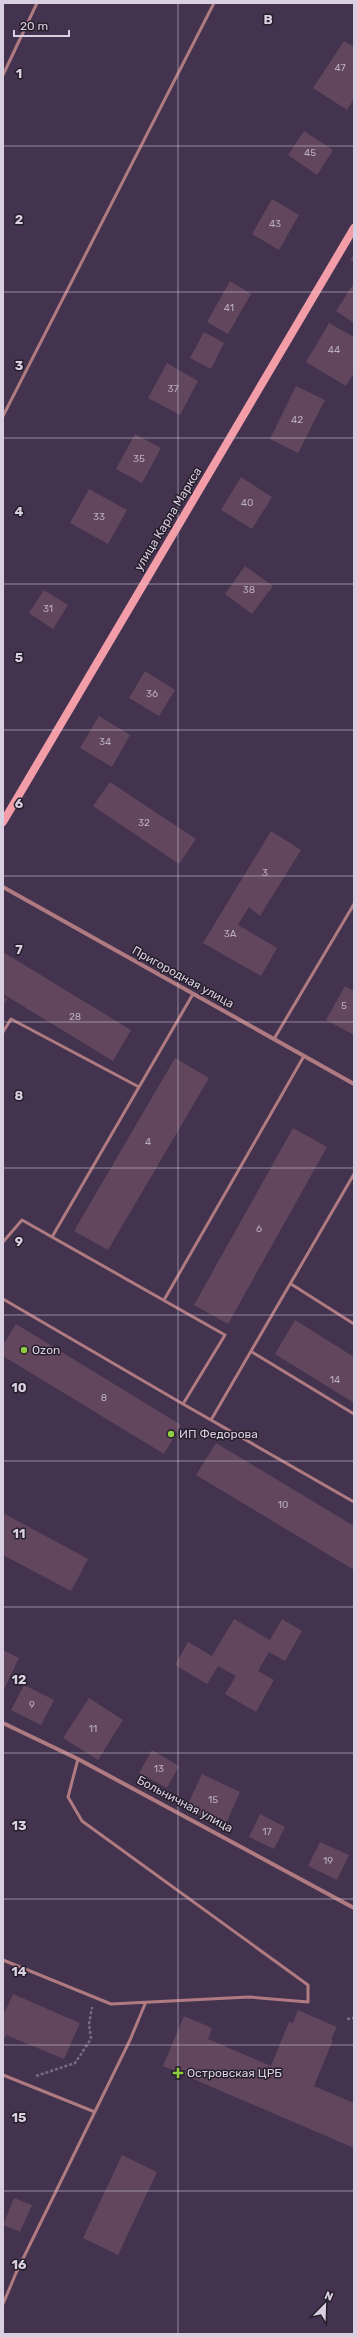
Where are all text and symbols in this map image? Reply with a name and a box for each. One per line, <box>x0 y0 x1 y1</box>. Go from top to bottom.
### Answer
scale bar <box>14 12 69 38</box>
text: B <box>263 12 273 27</box>
text: 20 m <box>20 19 48 33</box>
house number: 47 <box>334 62 346 74</box>
text: 1 <box>16 66 22 81</box>
house number: 45 <box>304 147 316 159</box>
text: 2 <box>15 212 23 227</box>
house number: 43 <box>269 218 281 230</box>
house number: 41 <box>224 302 234 314</box>
house number: 44 <box>328 344 340 356</box>
text: 3 <box>15 358 24 373</box>
house number: 37 <box>167 383 179 395</box>
house number: 42 <box>291 414 303 426</box>
house number: 35 <box>133 453 145 465</box>
street label: улица Карла Маркса <box>132 465 204 573</box>
house number: 40 <box>241 497 253 509</box>
text: 4 <box>15 504 24 519</box>
house number: 33 <box>93 511 105 523</box>
house number: 38 <box>243 584 255 596</box>
house number: 31 <box>43 603 53 615</box>
text: 5 <box>15 650 23 665</box>
house number: 36 <box>146 688 158 700</box>
house number: 34 <box>99 736 111 748</box>
text: 6 <box>15 796 24 811</box>
house number: 32 <box>138 817 150 829</box>
house number: 3 <box>262 867 268 879</box>
house number: 3А <box>224 928 237 940</box>
text: 7 <box>15 942 23 957</box>
street label: Пригородная улица <box>130 943 236 1011</box>
house number: 5 <box>341 1000 347 1012</box>
house number: 28 <box>69 1011 81 1023</box>
text: 8 <box>15 1088 24 1103</box>
house number: 4 <box>145 1136 151 1148</box>
house number: 6 <box>256 1223 262 1235</box>
text: 9 <box>15 1234 23 1249</box>
place label: Ozon <box>32 1343 60 1357</box>
marker: Ozon <box>19 1345 29 1355</box>
house number: 14 <box>330 1374 340 1386</box>
text: 10 <box>11 1380 27 1395</box>
house number: 8 <box>101 1392 107 1404</box>
place label: ИП Федорова <box>179 1427 258 1441</box>
marker: ИП Федорова <box>166 1429 176 1439</box>
house number: 10 <box>278 1499 288 1511</box>
text: 11 <box>13 1526 25 1541</box>
text: 12 <box>12 1672 26 1687</box>
house number: 9 <box>29 1699 35 1711</box>
house number: 11 <box>89 1723 97 1735</box>
house number: 13 <box>154 1763 164 1775</box>
street label: Больничная улица <box>135 1773 235 1835</box>
house number: 15 <box>208 1794 218 1806</box>
text: 13 <box>11 1818 27 1833</box>
house number: 17 <box>262 1826 272 1838</box>
house number: 19 <box>323 1855 333 1867</box>
text: 14 <box>11 1964 27 1979</box>
place label: Островская ЦРБ <box>187 2066 282 2080</box>
marker: Островская ЦРБ <box>172 2067 184 2079</box>
text: 15 <box>12 2110 26 2125</box>
text: 16 <box>12 2257 27 2272</box>
north arrow <box>305 2285 345 2325</box>
text: N <box>323 2289 335 2304</box>

